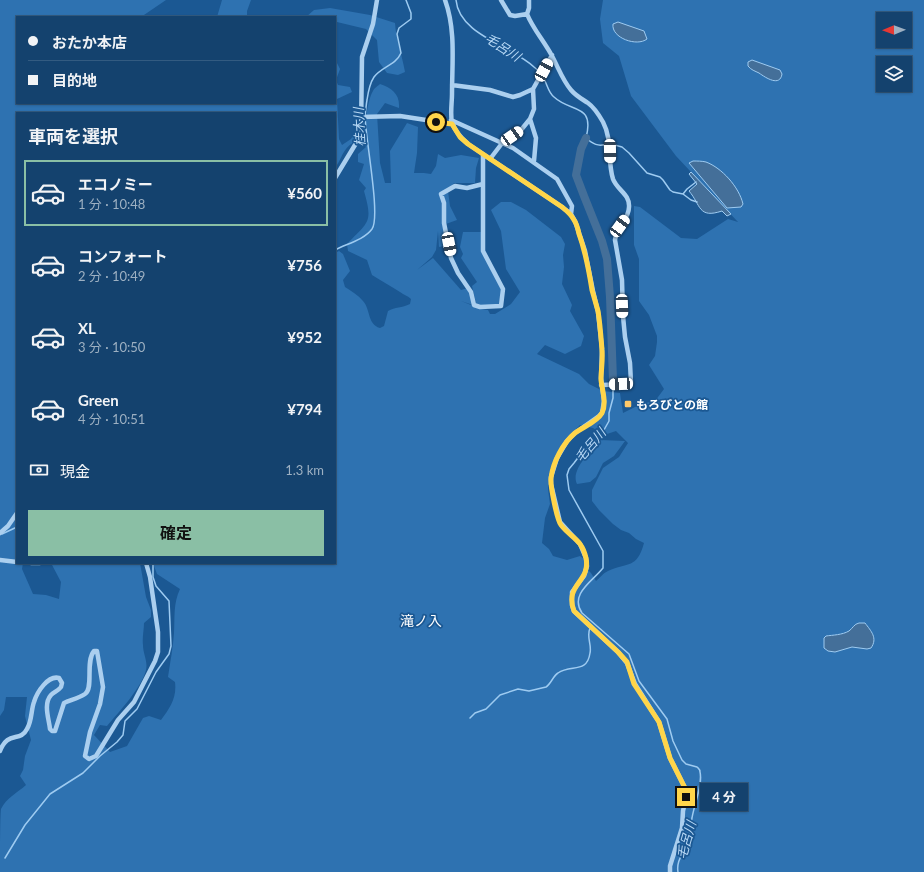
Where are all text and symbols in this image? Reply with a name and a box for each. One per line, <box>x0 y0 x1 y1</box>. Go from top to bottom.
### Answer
north arrow <box>876 12 912 48</box>
map controls <box>876 12 912 92</box>
water label: 毛呂川 <box>482 30 525 65</box>
text: おたか本店 <box>52 33 127 51</box>
button: layers <box>876 56 912 92</box>
car <box>533 57 555 83</box>
text: 目的地 <box>52 71 97 89</box>
water label: 桂木川 <box>350 105 368 147</box>
route start <box>427 113 445 131</box>
car <box>499 124 525 148</box>
text: 車両を選択 <box>28 125 118 147</box>
car <box>604 139 616 163</box>
icon: car <box>30 175 66 211</box>
text: エコノミー <box>78 175 153 193</box>
text: ¥560 <box>287 184 322 202</box>
text: 1 分 · 10:48 <box>78 196 145 212</box>
car <box>608 213 632 239</box>
car <box>441 231 457 257</box>
icon: car <box>30 247 66 283</box>
text: コンフォート <box>78 247 168 265</box>
text: ¥756 <box>287 256 322 274</box>
text: 2 分 · 10:49 <box>78 268 145 284</box>
car <box>616 294 628 318</box>
icon: car <box>30 319 66 355</box>
text: XL <box>78 319 96 337</box>
text: ¥952 <box>287 328 322 346</box>
text: 3 分 · 10:50 <box>78 339 145 355</box>
car <box>609 377 633 391</box>
icon: car <box>30 391 66 427</box>
text: Green <box>78 391 119 409</box>
place label: もろびとの館 <box>636 397 708 412</box>
marker: もろびとの館 <box>623 399 633 409</box>
text: ¥794 <box>287 400 322 418</box>
text: 4 分 · 10:51 <box>78 411 145 427</box>
water label: 毛呂川 <box>571 424 610 465</box>
icon: cash <box>28 459 50 481</box>
text: 現金 <box>60 462 90 480</box>
text: 1.3 km <box>285 462 324 478</box>
button: 確定 <box>28 510 324 556</box>
district label: 滝ノ入 <box>400 612 442 629</box>
callout: 4 分 <box>700 783 748 811</box>
route end <box>677 788 695 806</box>
text: 4 分 <box>712 789 736 805</box>
water label: 毛呂川 <box>673 817 700 861</box>

